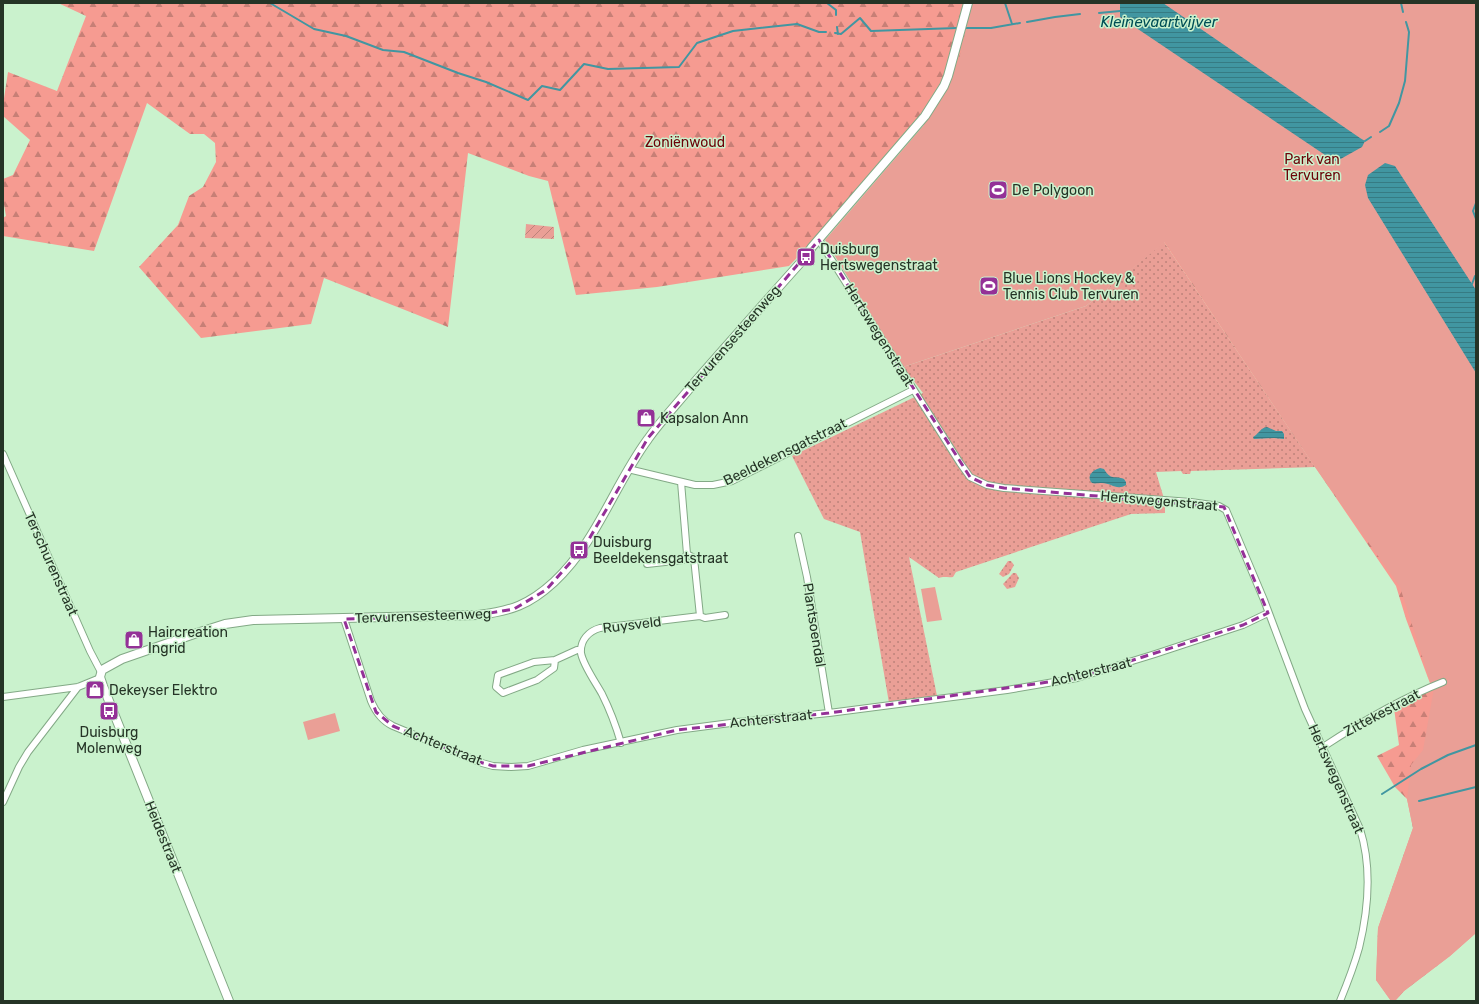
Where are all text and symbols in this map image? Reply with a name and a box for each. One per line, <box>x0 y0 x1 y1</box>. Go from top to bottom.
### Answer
water label: Kleinevaartvijver <box>1101 13 1219 31</box>
park label: Zoniënwoud <box>645 134 725 151</box>
park label: Park van Tervuren <box>1283 151 1341 184</box>
sports icon: De Polygoon <box>987 179 1009 201</box>
place label: De Polygoon <box>1012 182 1094 199</box>
place label: Duisburg Hertswegenstraat <box>820 241 938 274</box>
bus stop icon: Duisburg Hertswegenstraat <box>795 246 817 268</box>
place label: Blue Lions Hockey & Tennis Club Tervuren <box>1003 270 1139 303</box>
sports icon: Blue Lions Hockey & Tennis Club Tervuren <box>978 275 1000 297</box>
street label: Hertswegenstraat <box>841 281 918 390</box>
street label: Tervurensesteenweg <box>682 282 784 396</box>
shop icon: Kapsalon Ann <box>635 407 657 429</box>
place label: Kapsalon Ann <box>660 410 749 427</box>
street label: Beeldekensgatstraat <box>721 415 850 489</box>
street label: Hertswegenstraat <box>1100 487 1219 515</box>
street label: Terschurenstraat <box>20 509 82 619</box>
place label: Duisburg Beeldekensgatstraat <box>593 534 729 567</box>
bus stop icon: Duisburg Beeldekensgatstraat <box>568 539 590 561</box>
street label: Plantsoendal <box>799 582 829 668</box>
street label: Tervurensesteenweg <box>354 605 492 627</box>
street label: Ruysveld <box>602 613 662 637</box>
place label: Haircreation Ingrid <box>148 624 228 657</box>
shop icon: Haircreation Ingrid <box>123 629 145 651</box>
street label: Achterstraat <box>1049 654 1134 690</box>
shop icon: Dekeyser Elektro <box>84 679 106 701</box>
place label: Dekeyser Elektro <box>109 682 218 699</box>
street label: Zittekestraat <box>1341 686 1424 740</box>
bus stop icon: Duisburg Molenweg <box>98 700 120 722</box>
street label: Achterstraat <box>729 706 814 732</box>
street label: Hertswegenstraat <box>1304 722 1368 837</box>
street label: Achterstraat <box>401 723 485 770</box>
place label: Duisburg Molenweg <box>76 724 142 757</box>
street label: Heidestraat <box>141 799 185 876</box>

